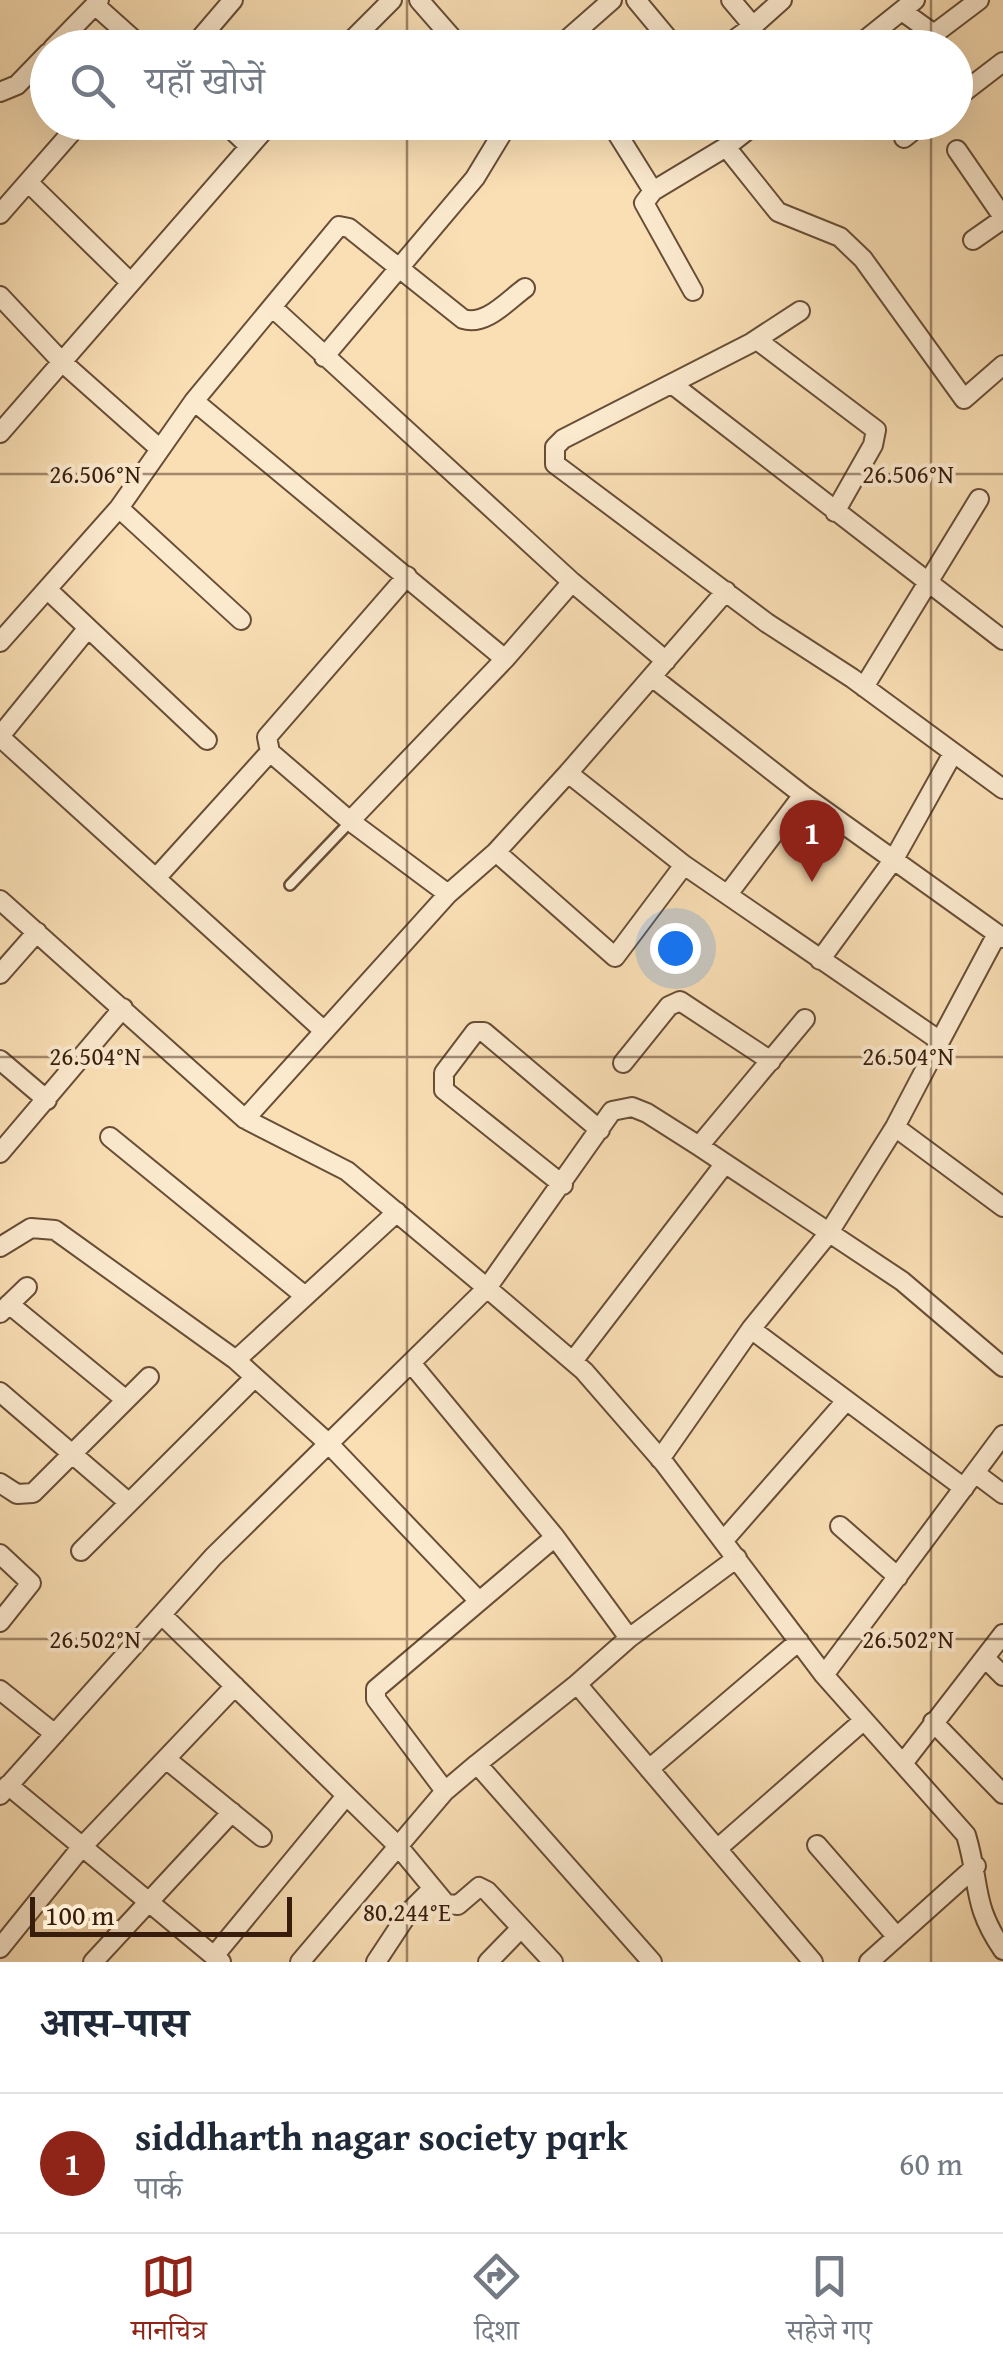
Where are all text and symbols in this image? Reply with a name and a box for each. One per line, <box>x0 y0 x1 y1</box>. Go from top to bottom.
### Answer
search box <box>30 30 973 140</box>
text: यहाँ खोजें <box>145 52 265 108</box>
icon: search <box>65 58 120 113</box>
text: 26.506°N <box>49 456 141 492</box>
text: 26.506°N <box>862 456 954 492</box>
pin: 1 <box>780 800 844 882</box>
your location <box>650 923 701 974</box>
text: 26.504°N <box>49 1038 141 1074</box>
text: 26.504°N <box>862 1038 954 1074</box>
text: 26.502°N <box>49 1621 141 1657</box>
text: 26.502°N <box>862 1621 954 1657</box>
scale bar <box>30 1892 292 1936</box>
text: 100 m <box>45 1894 114 1935</box>
text: 80.244°E <box>363 1894 451 1930</box>
text: आस-पास <box>40 1991 189 2052</box>
text: siddharth nagar society pqrk <box>135 2108 627 2164</box>
text: 1 <box>64 2140 81 2187</box>
text: 60 m <box>899 2140 963 2187</box>
text: पार्क <box>135 2164 182 2211</box>
tab: मानचित्र <box>131 2249 207 2358</box>
tab: दिशा <box>469 2249 524 2358</box>
tab: सहेजे गए <box>786 2249 872 2358</box>

